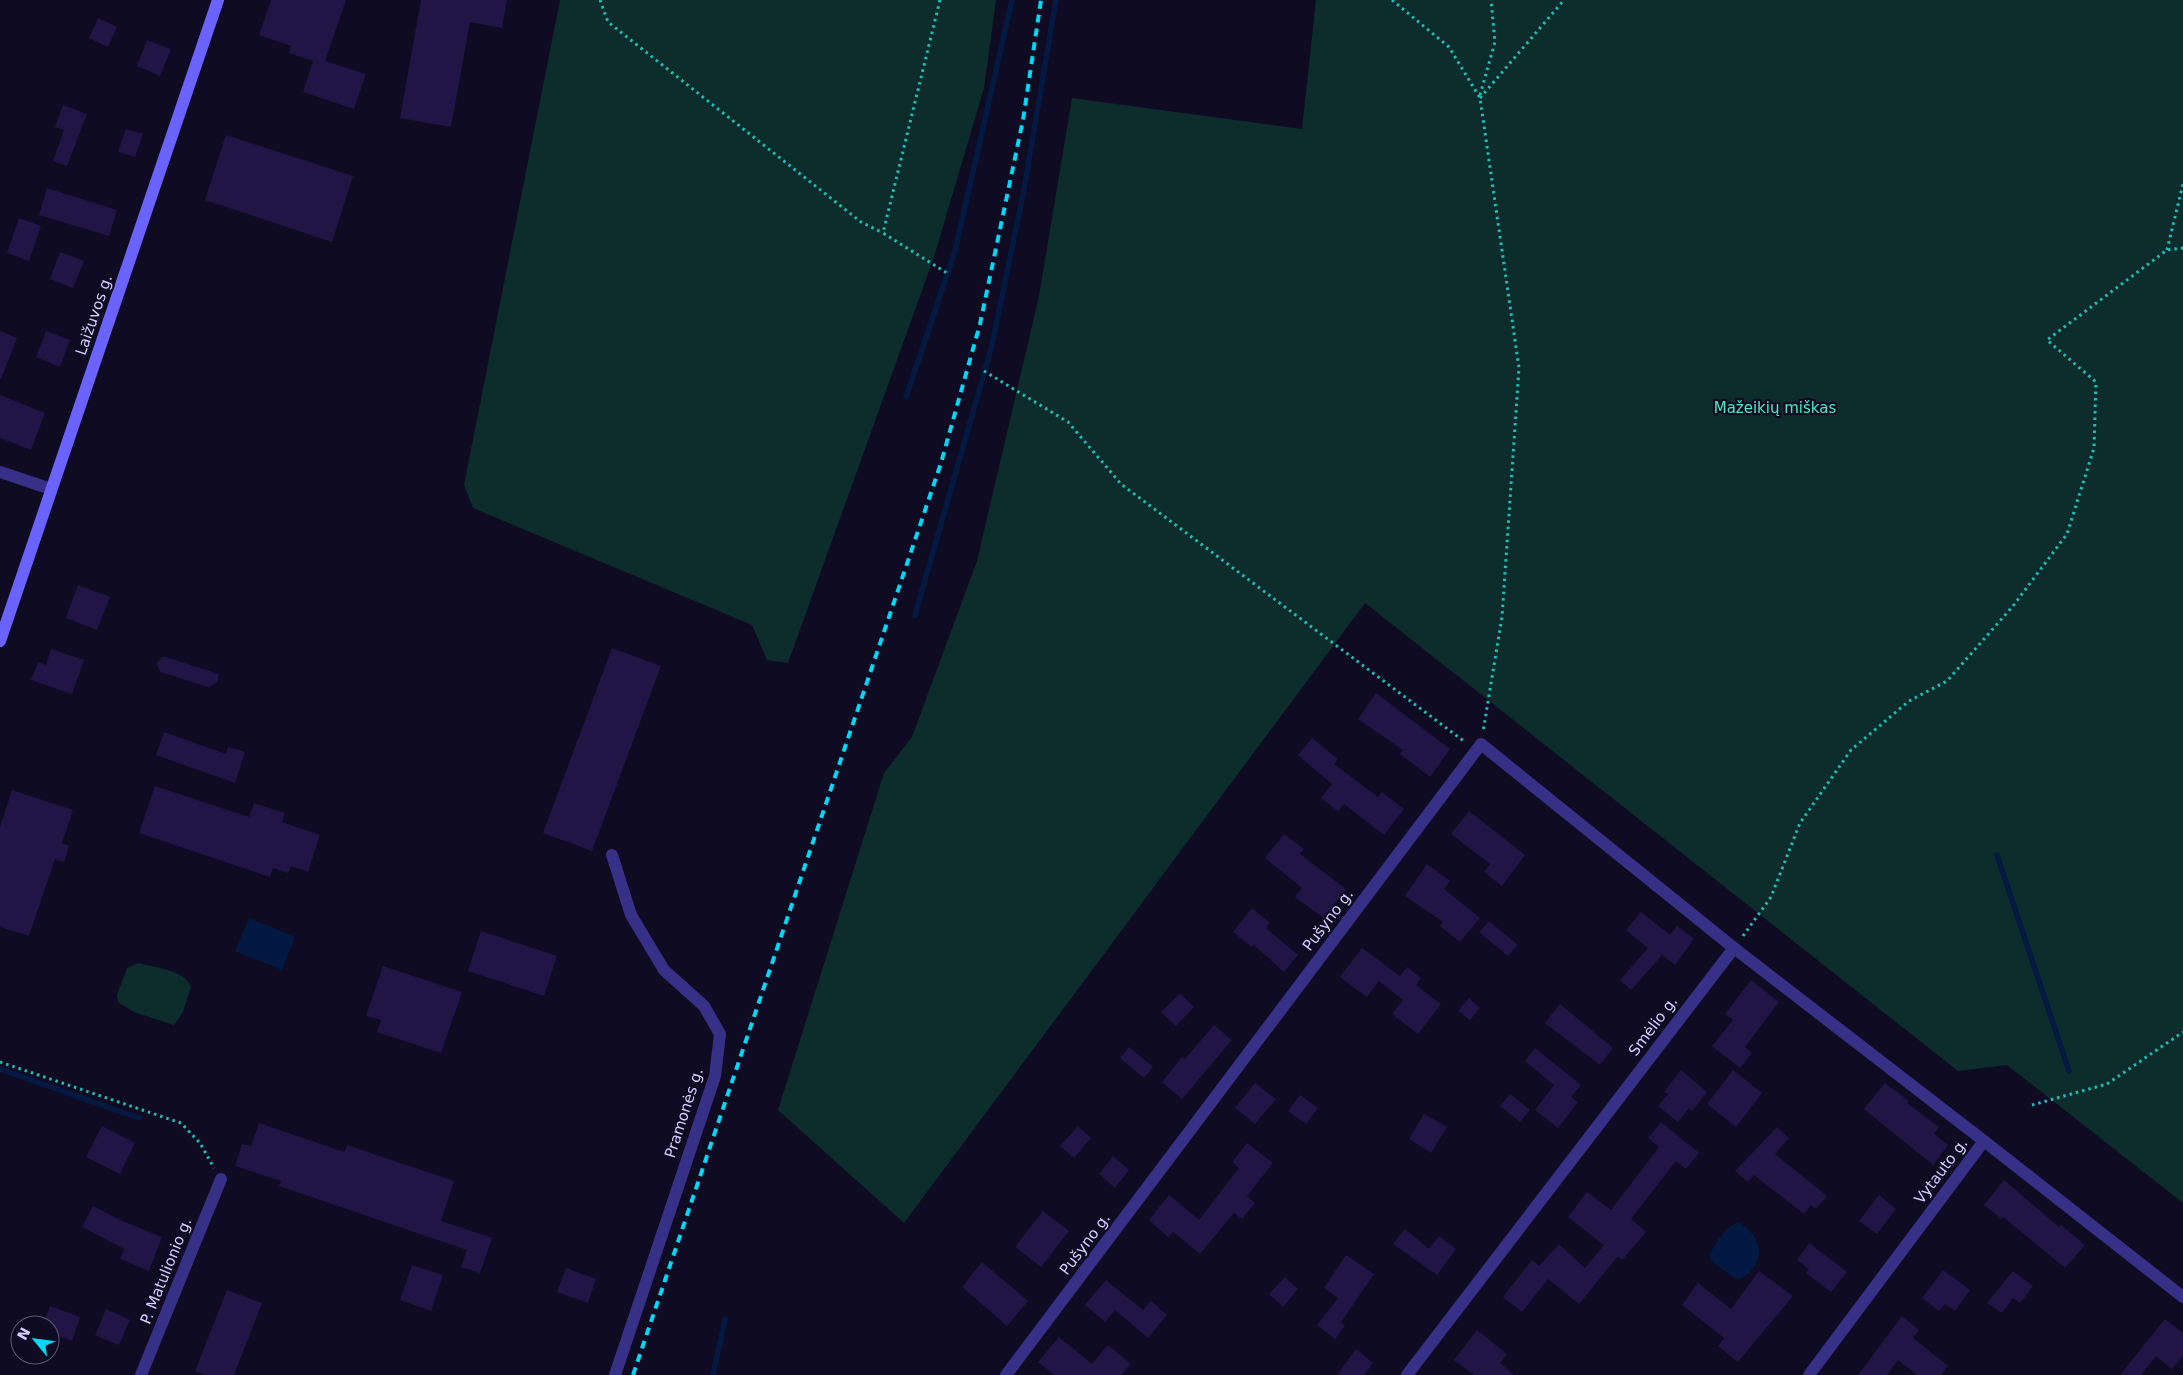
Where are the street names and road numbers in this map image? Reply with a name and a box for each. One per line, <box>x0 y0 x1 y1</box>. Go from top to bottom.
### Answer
street label: Laižuvos g. <box>72 272 116 358</box>
street label: Pušyno g. <box>1299 886 1357 954</box>
street label: Smėlio g. <box>1625 993 1681 1059</box>
street label: Pramonės g. <box>661 1066 707 1160</box>
street label: Vytauto g. <box>1911 1135 1971 1207</box>
street label: Pušyno g. <box>1056 1210 1114 1278</box>
street label: P. Matulionio g. <box>136 1215 196 1327</box>

